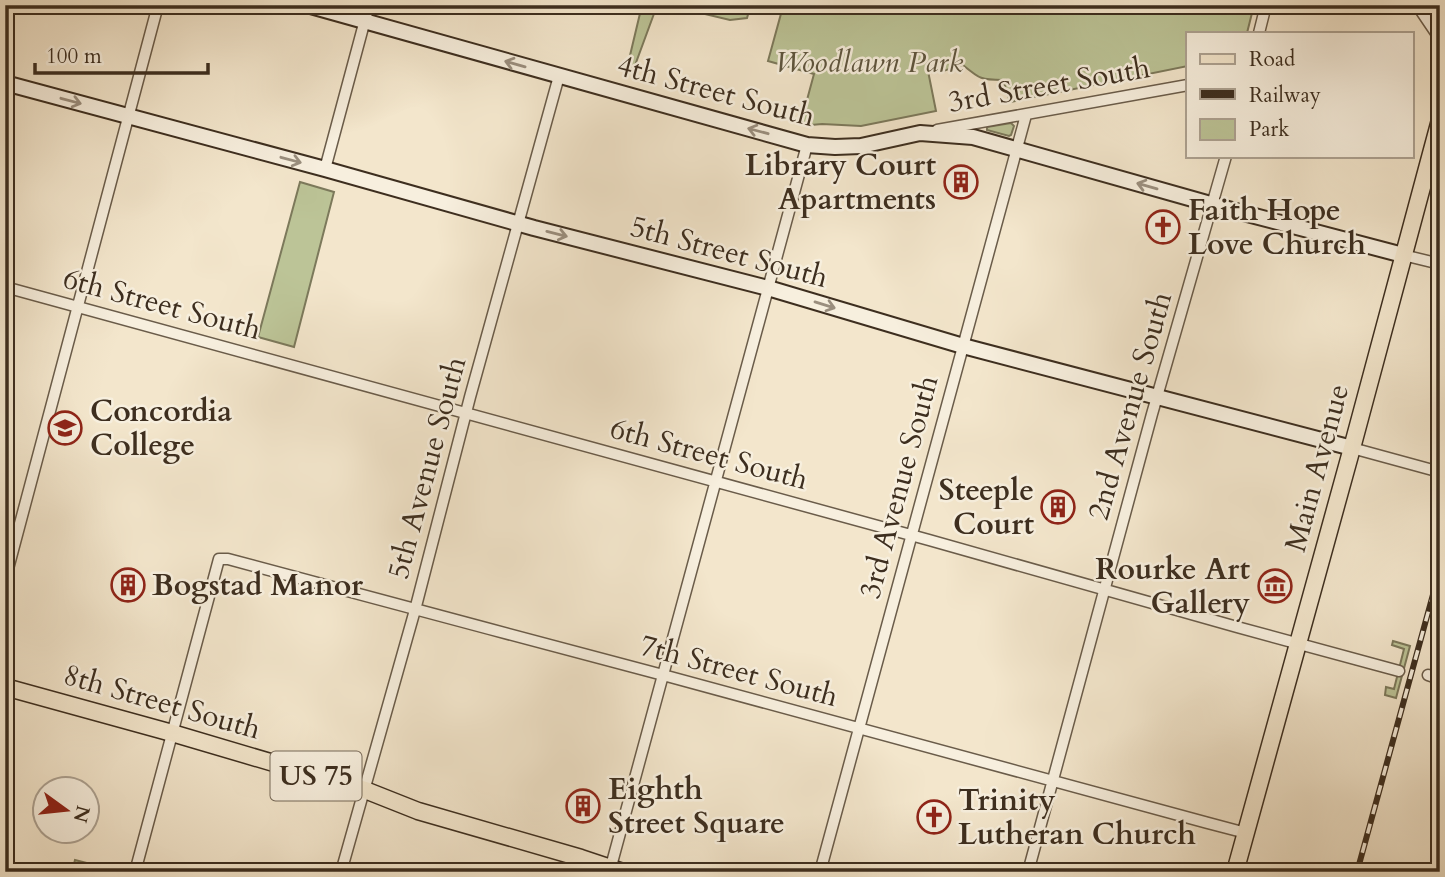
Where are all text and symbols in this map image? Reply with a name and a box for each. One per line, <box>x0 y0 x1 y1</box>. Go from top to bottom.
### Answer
scale bar <box>35 32 208 76</box>
legend <box>1186 32 1414 158</box>
text: 100 m <box>46 42 102 71</box>
park label: Woodlawn Park <box>775 42 963 83</box>
street label: 4th Street South <box>613 45 820 137</box>
text: Road <box>1249 45 1295 74</box>
street label: 3rd Street South <box>945 47 1154 123</box>
one-way arrow <box>504 57 527 70</box>
text: Railway <box>1249 81 1321 110</box>
one-way arrow <box>60 96 82 109</box>
text: Park <box>1249 115 1290 144</box>
one-way arrow <box>747 124 770 137</box>
place label: Library Court Apartments <box>745 145 936 220</box>
one-way arrow <box>279 154 302 167</box>
building icon: Library Court Apartments <box>942 163 980 201</box>
one-way arrow <box>1136 179 1159 192</box>
place label: Faith Hope Love Church <box>1188 190 1366 265</box>
street label: 5th Street South <box>626 206 833 298</box>
church icon: Faith Hope Love Church <box>1144 208 1182 246</box>
one-way arrow <box>545 228 568 241</box>
street label: 6th Street South <box>59 258 266 350</box>
street label: 2nd Avenue South <box>1078 287 1182 525</box>
one-way arrow <box>813 299 835 312</box>
street label: 5th Avenue South <box>378 352 476 584</box>
street label: 3rd Avenue South <box>850 370 949 603</box>
street label: Main Avenue <box>1275 380 1359 556</box>
place label: Concordia College <box>90 391 232 466</box>
street label: 6th Street South <box>606 408 813 500</box>
school or university icon: Concordia College <box>46 409 84 447</box>
place label: Steeple Court <box>939 470 1034 545</box>
building icon: Steeple Court <box>1039 488 1077 526</box>
place label: Rourke Art Gallery <box>1095 549 1250 624</box>
place label: Bogstad Manor <box>152 565 364 606</box>
building icon: Bogstad Manor <box>109 566 147 604</box>
museum icon: Rourke Art Gallery <box>1256 567 1294 605</box>
street label: 7th Street South <box>636 625 843 717</box>
street label: 8th Street South <box>59 654 266 750</box>
road number: US 75 <box>270 752 362 800</box>
place label: Eighth Street Square <box>608 769 785 844</box>
north arrow <box>32 776 102 846</box>
place label: Trinity Lutheran Church <box>958 780 1196 855</box>
building icon: Eighth Street Square <box>564 787 602 825</box>
church icon: Trinity Lutheran Church <box>915 798 953 836</box>
text: N <box>67 803 96 826</box>

